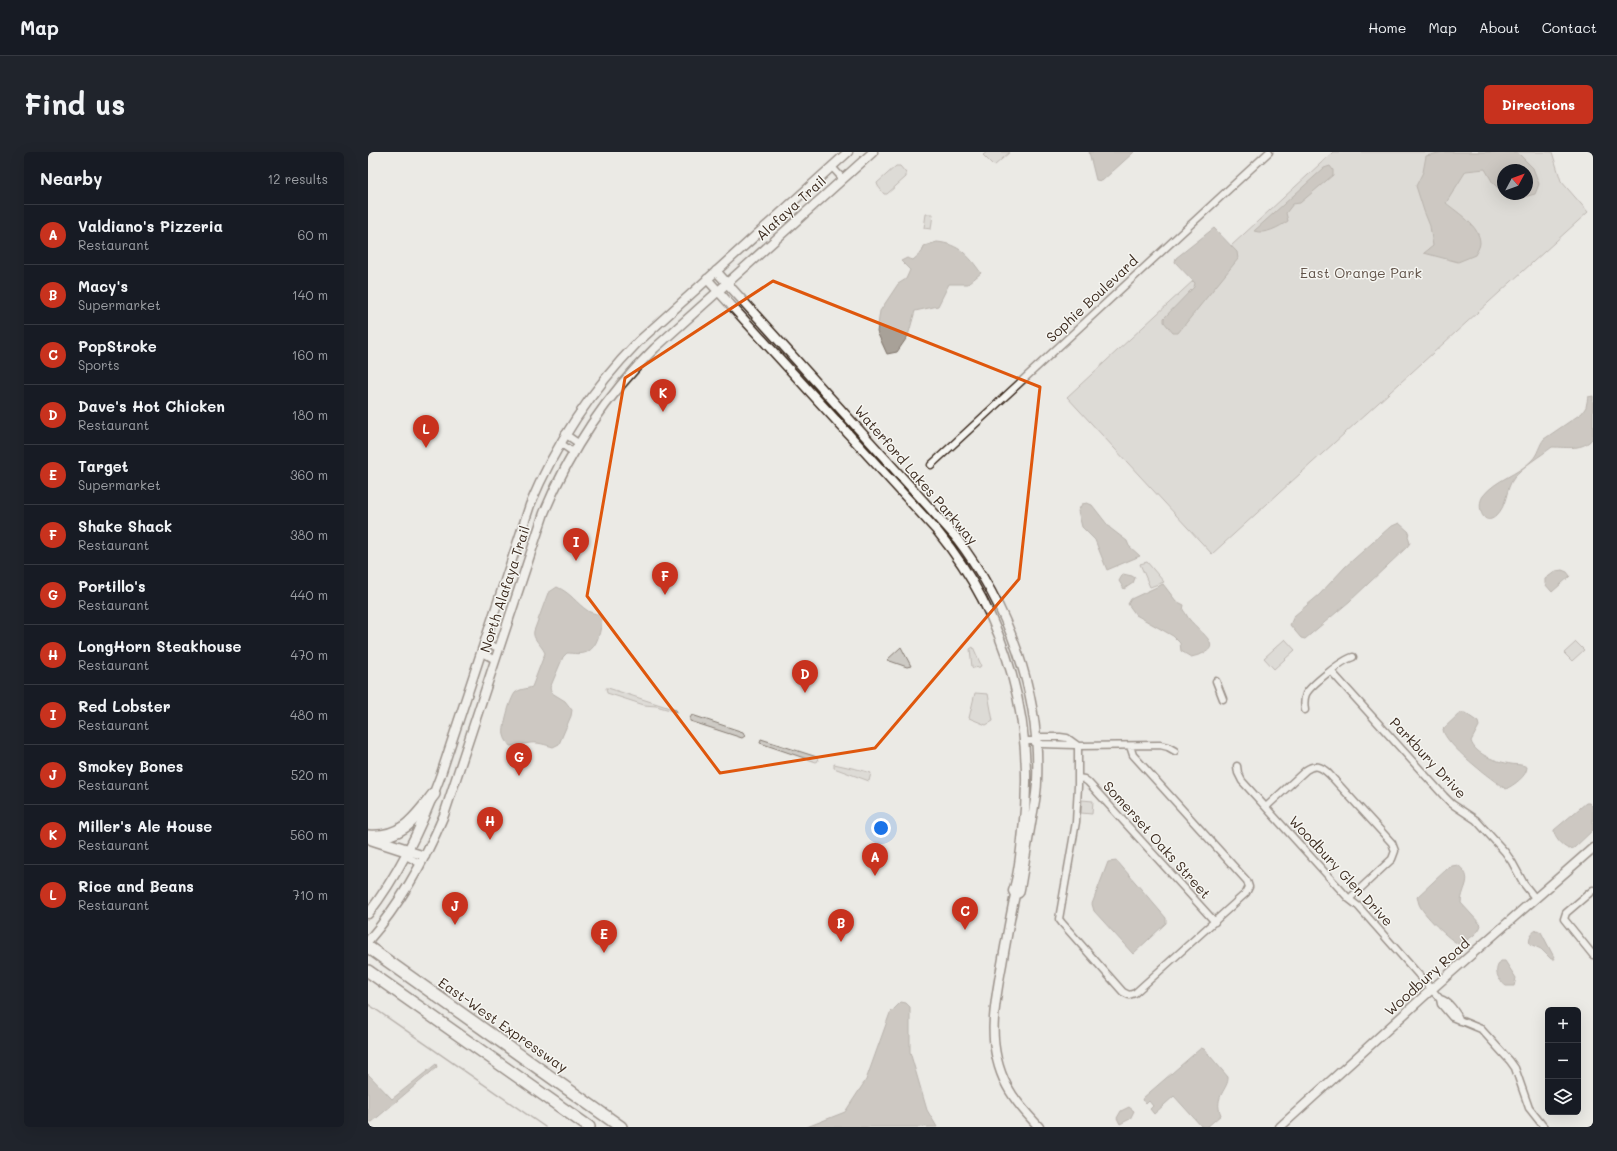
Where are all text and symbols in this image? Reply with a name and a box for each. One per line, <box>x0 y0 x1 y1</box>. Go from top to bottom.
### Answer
text: Map <box>20 15 59 40</box>
text: Home <box>1368 18 1406 37</box>
text: Map <box>1428 18 1457 37</box>
text: About <box>1479 18 1520 37</box>
text: Contact <box>1542 18 1597 37</box>
button: Directions <box>1484 85 1593 124</box>
text: Find us <box>24 86 125 122</box>
north arrow <box>1497 164 1533 200</box>
text: Nearby <box>40 167 102 189</box>
text: 12 results <box>267 170 328 187</box>
street label: Alafaya Trail <box>752 171 830 244</box>
text: Valdiano's Pizzeria <box>78 216 223 236</box>
text: A <box>48 226 58 243</box>
text: 60 m <box>298 226 328 243</box>
text: Restaurant <box>78 236 149 253</box>
street label: Sophie Boulevard <box>1042 251 1142 346</box>
park label: East Orange Park <box>1300 263 1422 282</box>
text: Macy's <box>78 276 128 296</box>
text: B <box>49 286 57 303</box>
text: 140 m <box>292 286 328 303</box>
text: Supermarket <box>78 296 161 313</box>
text: PopStroke <box>78 336 157 356</box>
text: C <box>48 346 58 363</box>
text: 160 m <box>292 346 328 363</box>
text: Sports <box>78 356 120 373</box>
pin: K <box>650 379 676 412</box>
text: Dave's Hot Chicken <box>78 396 225 416</box>
street label: Waterford Lakes Parkway <box>850 401 982 548</box>
text: D <box>48 406 58 423</box>
text: 180 m <box>292 406 328 423</box>
pin: L <box>413 415 439 448</box>
text: Restaurant <box>78 416 149 433</box>
text: Target <box>78 456 128 476</box>
text: E <box>49 466 57 483</box>
text: 360 m <box>290 466 328 483</box>
text: Supermarket <box>78 476 161 493</box>
text: Shake Shack <box>78 516 172 536</box>
street label: North Alafaya Trail <box>475 523 534 655</box>
text: F <box>49 526 57 543</box>
text: 380 m <box>290 526 328 543</box>
pin: I <box>563 528 589 561</box>
text: Restaurant <box>78 536 149 553</box>
pin: F <box>652 562 678 595</box>
text: Portillo's <box>78 576 146 596</box>
text: G <box>48 586 58 603</box>
text: 440 m <box>290 586 328 603</box>
text: Restaurant <box>78 596 149 613</box>
text: LongHorn Steakhouse <box>78 636 242 656</box>
text: H <box>48 646 58 663</box>
text: 470 m <box>291 646 328 663</box>
text: Restaurant <box>78 656 149 673</box>
pin: D <box>792 660 818 693</box>
text: Red Lobster <box>78 696 171 716</box>
text: I <box>50 706 56 723</box>
text: 480 m <box>290 706 328 723</box>
street label: Parkbury Drive <box>1386 713 1471 802</box>
text: Restaurant <box>78 716 149 733</box>
pin: G <box>506 743 532 776</box>
text: Smokey Bones <box>78 756 183 776</box>
text: J <box>49 766 57 783</box>
text: 520 m <box>291 766 328 783</box>
text: Restaurant <box>78 776 149 793</box>
street label: Somerset Oaks Street <box>1099 777 1215 903</box>
pin: H <box>477 807 503 840</box>
street label: Woodbury Glen Drive <box>1285 811 1398 930</box>
text: Miller's Ale House <box>78 816 212 836</box>
your location <box>871 818 891 838</box>
text: K <box>49 826 57 843</box>
text: 560 m <box>290 826 328 843</box>
text: Restaurant <box>78 836 149 853</box>
pin: A <box>862 843 888 876</box>
text: Rice and Beans <box>78 876 194 896</box>
text: L <box>49 886 57 903</box>
text: 710 m <box>292 886 328 903</box>
pin: J <box>442 892 468 925</box>
text: Restaurant <box>78 896 149 913</box>
pin: C <box>952 897 978 930</box>
pin: B <box>828 909 854 942</box>
pin: E <box>591 920 617 953</box>
street label: Woodbury Road <box>1380 933 1473 1020</box>
street label: East-West Expressway <box>435 973 572 1077</box>
map controls <box>1545 1007 1581 1115</box>
button: + <box>1545 1007 1581 1043</box>
button: − <box>1545 1043 1581 1079</box>
button: layers <box>1545 1079 1581 1115</box>

